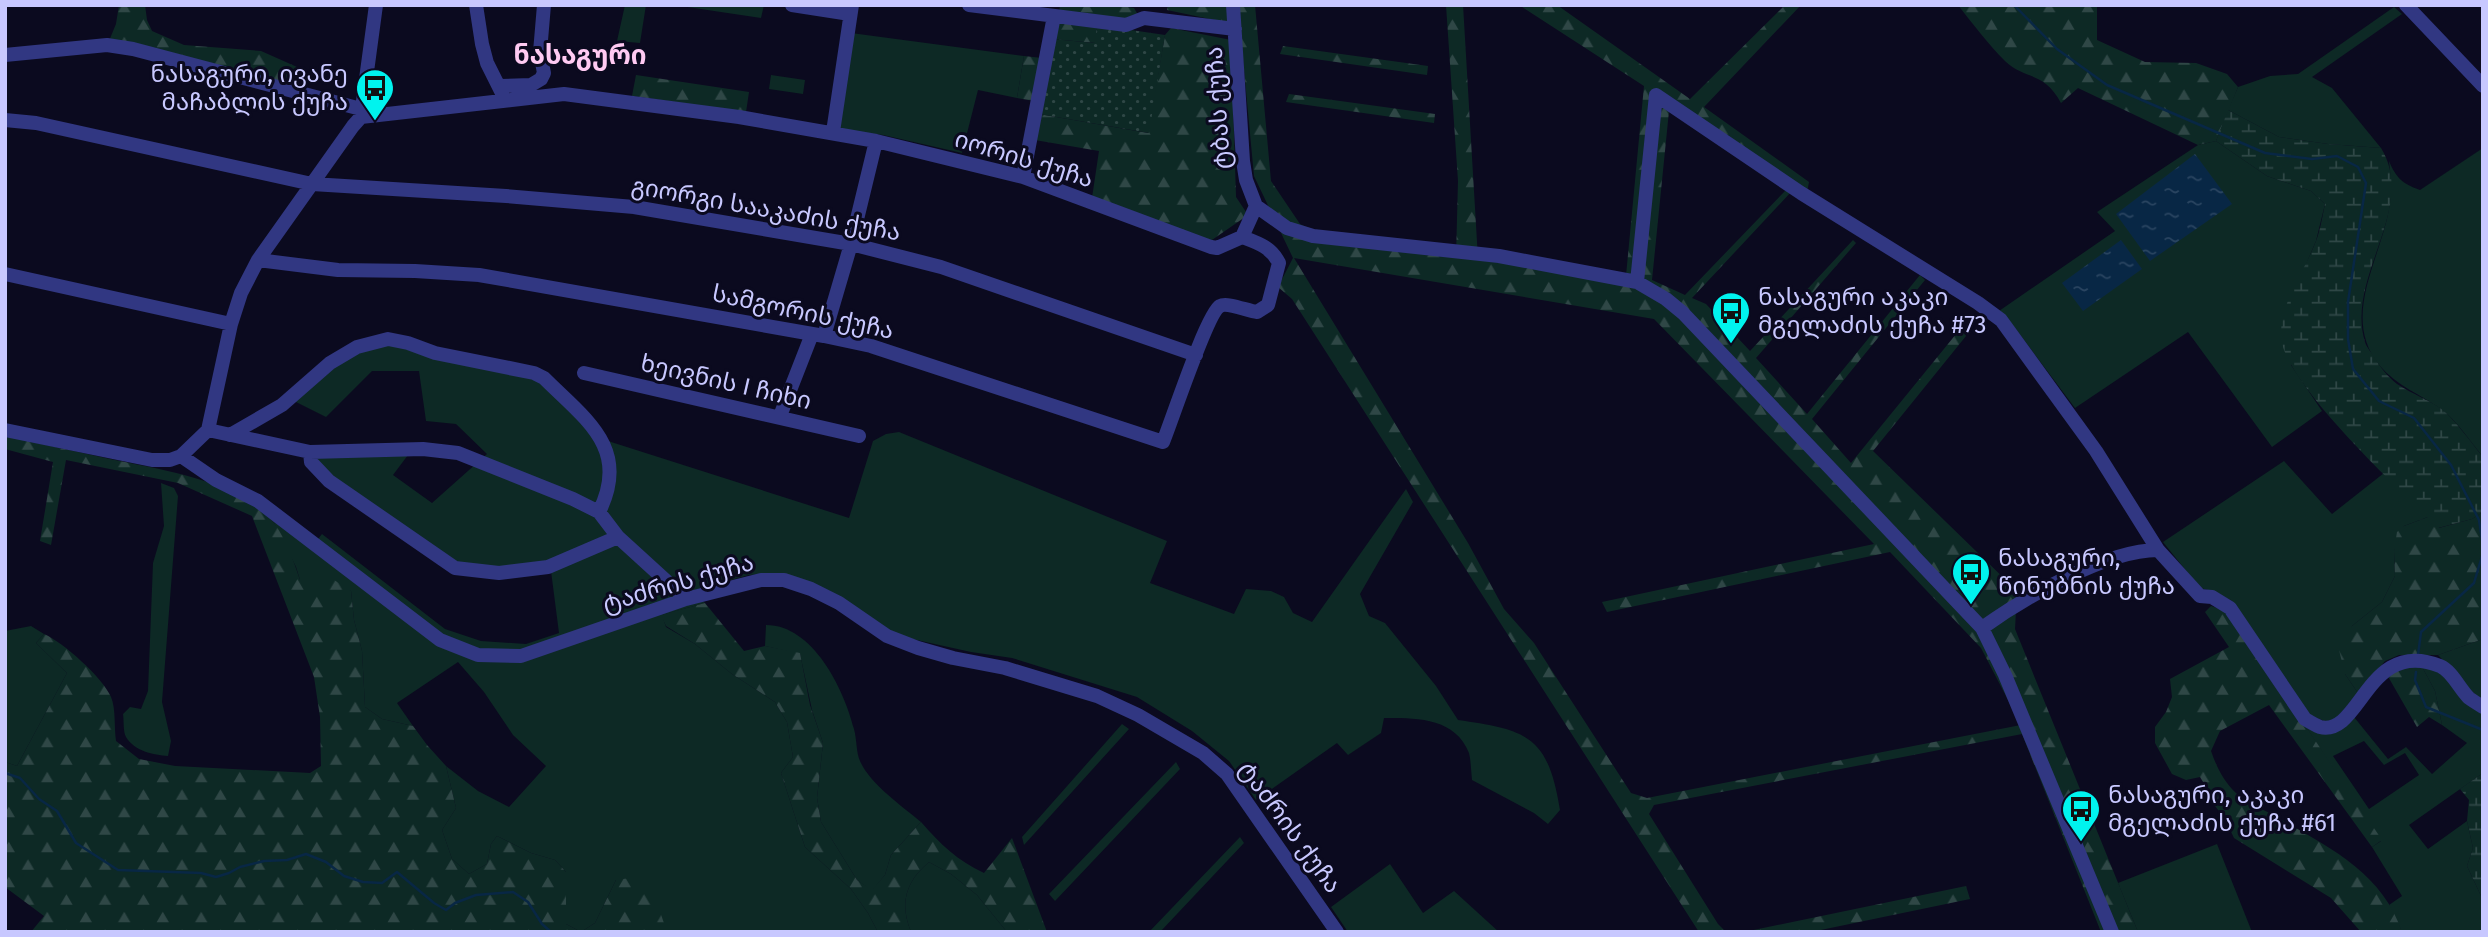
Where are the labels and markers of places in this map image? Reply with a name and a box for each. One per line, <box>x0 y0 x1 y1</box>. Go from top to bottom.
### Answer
place label: ნასაგური, ივანე მაჩაბლის ქუჩა <box>151 60 348 116</box>
bus stop icon: ნასაგური, ივანე მაჩაბლის ქუჩა <box>354 67 396 122</box>
place label: ნასაგური აკაკი მგელაძის ქუჩა #73 <box>1758 283 1987 339</box>
bus stop icon: ნასაგური აკაკი მგელაძის ქუჩა #73 <box>1710 290 1752 345</box>
place label: ნასაგური, წინუბნის ქუჩა <box>1998 544 2175 600</box>
bus stop icon: ნასაგური, წინუბნის ქუჩა <box>1950 551 1992 606</box>
place label: ნასაგური, აკაკი მგელაძის ქუჩა #61 <box>2108 781 2336 837</box>
bus stop icon: ნასაგური, აკაკი მგელაძის ქუჩა #61 <box>2060 788 2102 843</box>

